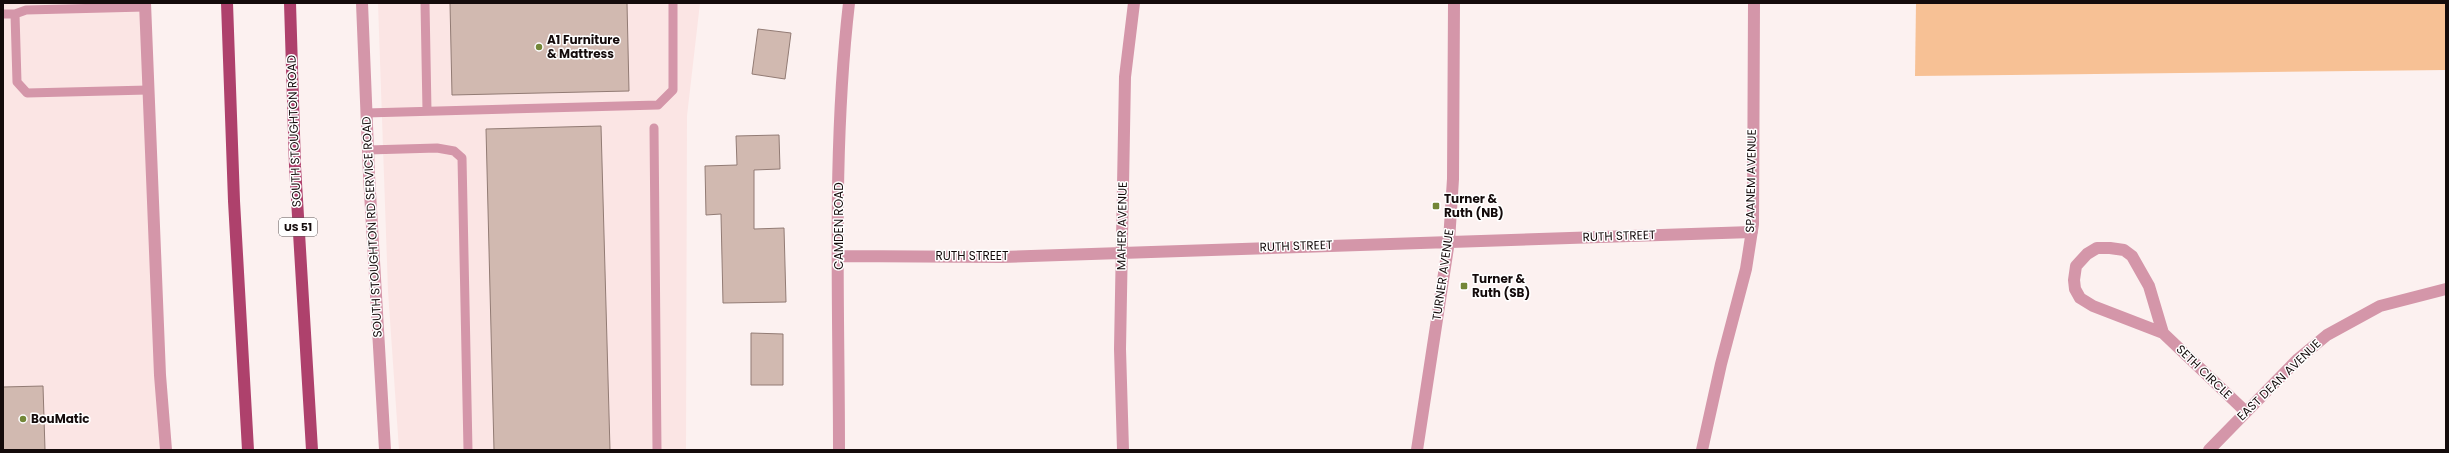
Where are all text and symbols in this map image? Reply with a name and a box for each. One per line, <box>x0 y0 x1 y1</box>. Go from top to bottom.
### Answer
place label: A1 Furniture & Mattress <box>547 31 620 62</box>
marker: A1 Furniture & Mattress <box>534 42 544 52</box>
street label: SOUTH STOUGHTON ROAD <box>282 55 305 207</box>
street label: SOUTH STOUGHTON RD SERVICE ROAD <box>357 116 386 338</box>
street label: SPAANEM AVENUE <box>1741 129 1760 233</box>
street label: CAMDEN ROAD <box>830 182 847 270</box>
street label: MAHER AVENUE <box>1112 182 1131 270</box>
place label: Turner & Ruth (NB) <box>1444 190 1504 221</box>
marker: Turner & Ruth (NB) <box>1431 201 1441 211</box>
road number: US 51 <box>279 218 317 236</box>
street label: RUTH STREET <box>1582 226 1656 245</box>
street label: TURNER AVENUE <box>1428 228 1457 322</box>
street label: RUTH STREET <box>1259 236 1333 255</box>
street label: RUTH STREET <box>935 247 1009 264</box>
place label: Turner & Ruth (SB) <box>1472 270 1530 301</box>
marker: Turner & Ruth (SB) <box>1459 281 1469 291</box>
street label: EAST DEAN AVENUE <box>2233 335 2324 424</box>
street label: SETH CIRCLE <box>2173 341 2236 403</box>
place label: BouMatic <box>31 410 89 427</box>
marker: BouMatic <box>18 414 28 424</box>

